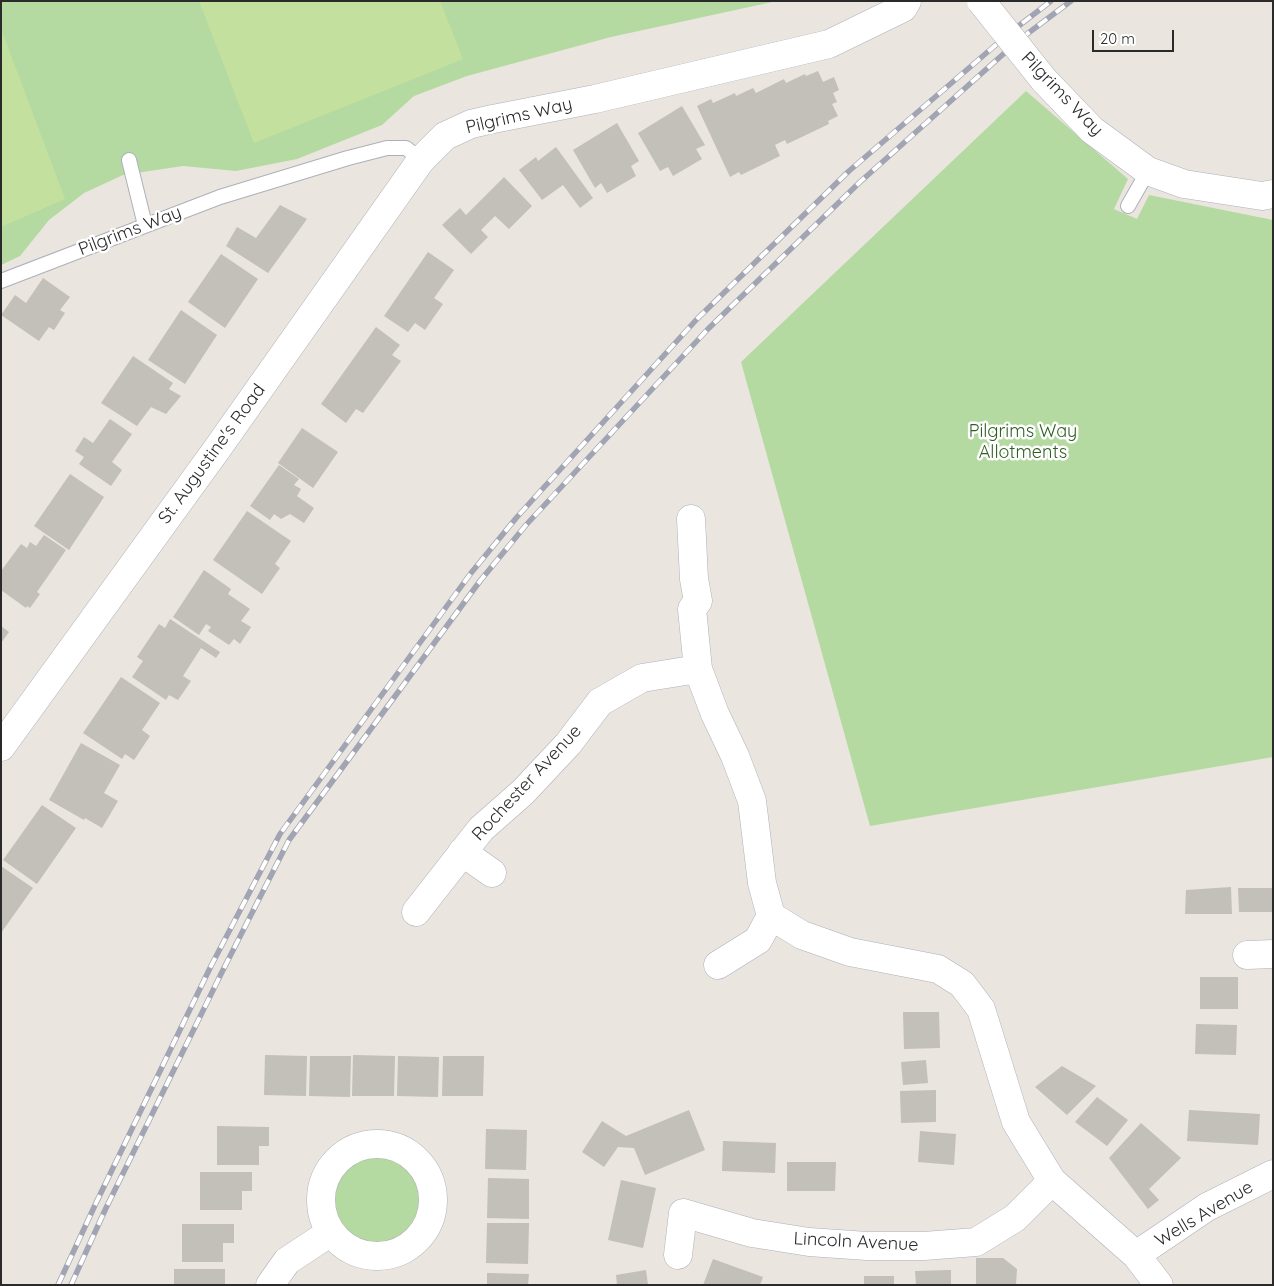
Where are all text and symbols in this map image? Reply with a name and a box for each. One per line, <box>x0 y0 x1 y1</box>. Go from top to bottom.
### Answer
scale bar <box>1094 20 1176 52</box>
text: 20 m <box>1100 29 1135 48</box>
street label: Pilgrims Way <box>1016 47 1108 141</box>
street label: Pilgrims Way <box>464 93 574 139</box>
street label: Pilgrims Way <box>75 201 185 261</box>
street label: St. Augustine's Road <box>154 380 270 528</box>
park label: Pilgrims Way Allotments <box>969 421 1077 464</box>
street label: Rochester Avenue <box>468 721 586 845</box>
street label: Wells Avenue <box>1151 1176 1257 1252</box>
street label: Lincoln Avenue <box>793 1228 919 1256</box>

